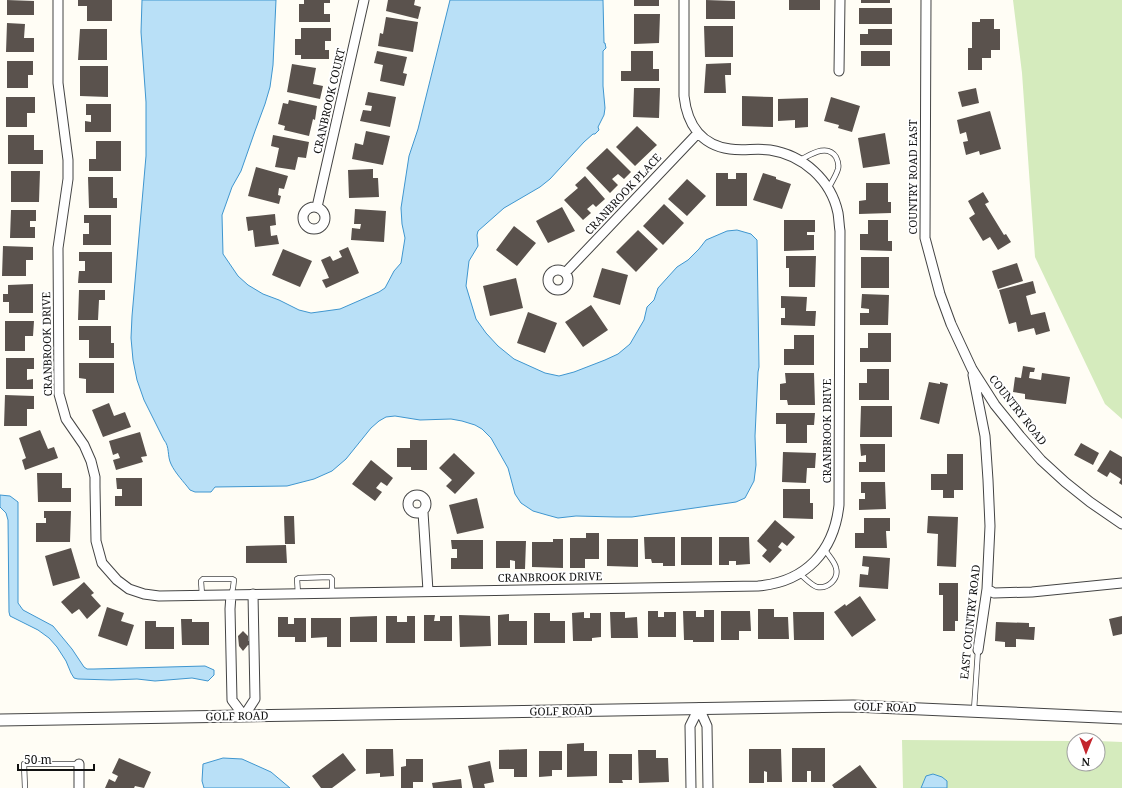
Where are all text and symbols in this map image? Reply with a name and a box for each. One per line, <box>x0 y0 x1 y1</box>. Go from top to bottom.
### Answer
street label: CRANBROOK COURT <box>309 46 348 155</box>
street label: COUNTRY ROAD EAST <box>905 119 920 235</box>
street label: CRANBROOK PLACE <box>581 150 664 237</box>
street label: CRANBROOK DRIVE <box>38 291 55 396</box>
street label: COUNTRY ROAD <box>986 371 1051 448</box>
street label: CRANBROOK DRIVE <box>819 379 834 483</box>
street label: EAST COUNTRY ROAD <box>956 564 983 680</box>
street label: CRANBROOK DRIVE <box>498 568 603 585</box>
street label: GOLF ROAD <box>853 698 917 715</box>
street label: GOLF ROAD <box>529 702 593 719</box>
street label: GOLF ROAD <box>205 707 269 724</box>
north arrow <box>1066 732 1106 772</box>
scale bar <box>18 746 94 772</box>
text: 50 m <box>24 751 52 768</box>
text: N <box>1081 755 1090 770</box>

